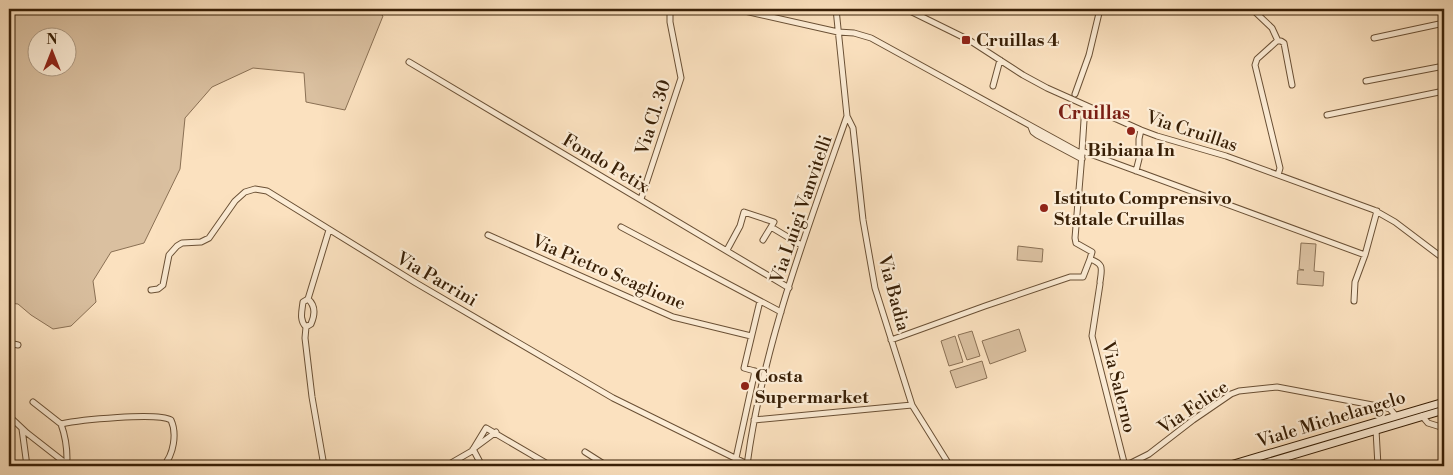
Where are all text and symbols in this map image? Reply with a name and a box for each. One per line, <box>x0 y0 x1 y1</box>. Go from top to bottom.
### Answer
north arrow <box>28 28 78 78</box>
place label: Cruillas 4 <box>976 29 1059 52</box>
text: N <box>46 31 58 49</box>
marker: Cruillas 4 <box>960 34 972 46</box>
street label: Via Cl. 30 <box>630 76 676 159</box>
district label: Cruillas <box>1058 101 1130 125</box>
street label: Via Cruillas <box>1142 106 1241 157</box>
marker: Bibiana In <box>1125 125 1137 137</box>
street label: Fondo Petix <box>558 129 654 199</box>
street label: Via Luigi Vanvitelli <box>765 132 838 287</box>
place label: Bibiana In <box>1087 139 1175 162</box>
place label: Istituto Comprensivo Statale Cruillas <box>1054 187 1232 231</box>
marker: Istituto Comprensivo Statale Cruillas <box>1038 202 1050 214</box>
street label: Via Pietro Scaglione <box>528 229 689 315</box>
street label: Via Parrini <box>391 246 482 312</box>
street label: Via Badia <box>872 252 915 334</box>
street label: Via Salerno <box>1096 338 1141 435</box>
place label: Costa Supermarket <box>755 365 869 409</box>
street label: Via Felice <box>1153 376 1233 440</box>
marker: Costa Supermarket <box>739 380 751 392</box>
street label: Viale Michelangelo <box>1253 386 1408 453</box>

